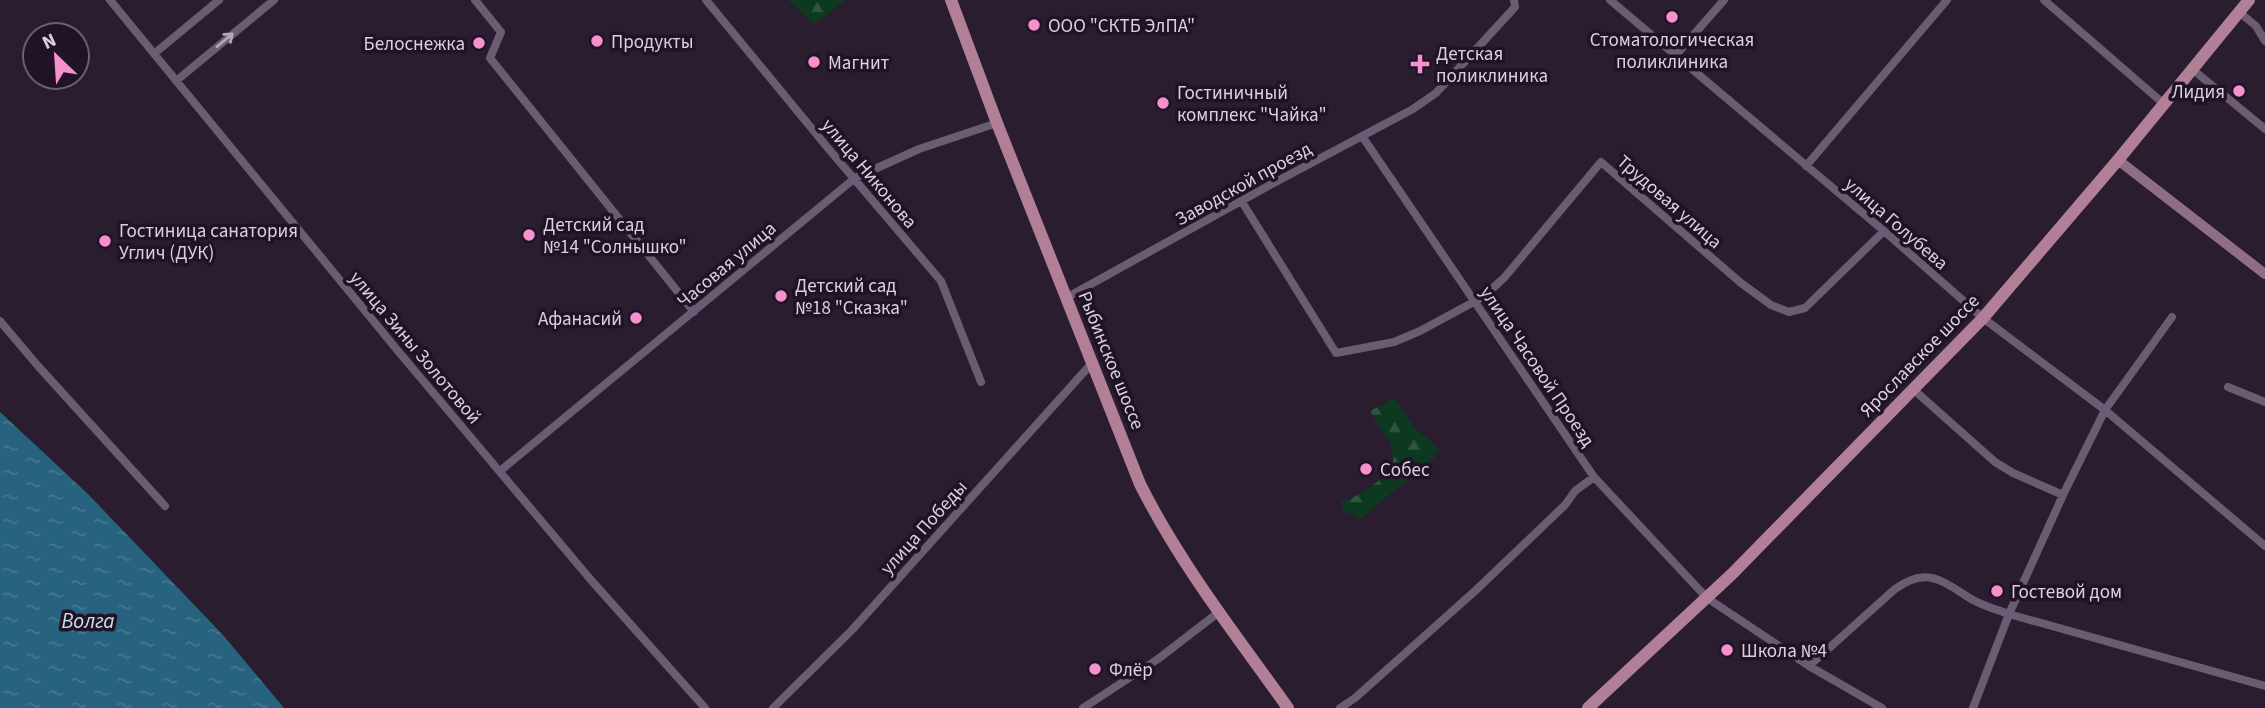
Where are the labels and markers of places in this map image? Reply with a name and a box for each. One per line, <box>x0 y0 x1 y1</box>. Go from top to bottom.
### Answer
marker: Стоматологическая поликлиника <box>1664 9 1680 25</box>
place label: ООО "СКТБ ЭлПА" <box>1048 13 1195 40</box>
marker: ООО "СКТБ ЭлПА" <box>1026 17 1042 33</box>
place label: Стоматологическая поликлиника <box>1590 27 1754 76</box>
place label: Продукты <box>611 29 694 56</box>
place label: Белоснежка <box>364 31 465 58</box>
marker: Продукты <box>589 33 605 49</box>
marker: Белоснежка <box>471 35 487 51</box>
place label: Детская поликлиника <box>1436 41 1548 90</box>
place label: Магнит <box>828 50 890 77</box>
marker: Магнит <box>806 54 822 70</box>
marker: Детская поликлиника <box>1410 54 1430 74</box>
place label: Лидия <box>2172 79 2225 106</box>
place label: Гостиничный комплекс "Чайка" <box>1177 80 1327 129</box>
marker: Лидия <box>2231 83 2247 99</box>
marker: Гостиничный комплекс "Чайка" <box>1155 95 1171 111</box>
place label: Детский сад №14 "Солнышко" <box>543 212 687 261</box>
place label: Гостиница санатория Углич (ДУК) <box>119 218 298 267</box>
marker: Детский сад №14 "Солнышко" <box>521 227 537 243</box>
marker: Гостиница санатория Углич (ДУК) <box>97 233 113 249</box>
place label: Детский сад №18 "Сказка" <box>795 273 908 322</box>
marker: Детский сад №18 "Сказка" <box>773 288 789 304</box>
place label: Афанасий <box>538 306 622 333</box>
marker: Афанасий <box>628 310 644 326</box>
place label: Собес <box>1380 457 1430 484</box>
marker: Собес <box>1358 461 1374 477</box>
place label: Гостевой дом <box>2011 579 2122 606</box>
marker: Гостевой дом <box>1989 583 2005 599</box>
place label: Школа №4 <box>1741 638 1827 665</box>
marker: Школа №4 <box>1719 642 1735 658</box>
place label: Флёр <box>1109 657 1153 684</box>
marker: Флёр <box>1087 661 1103 677</box>

